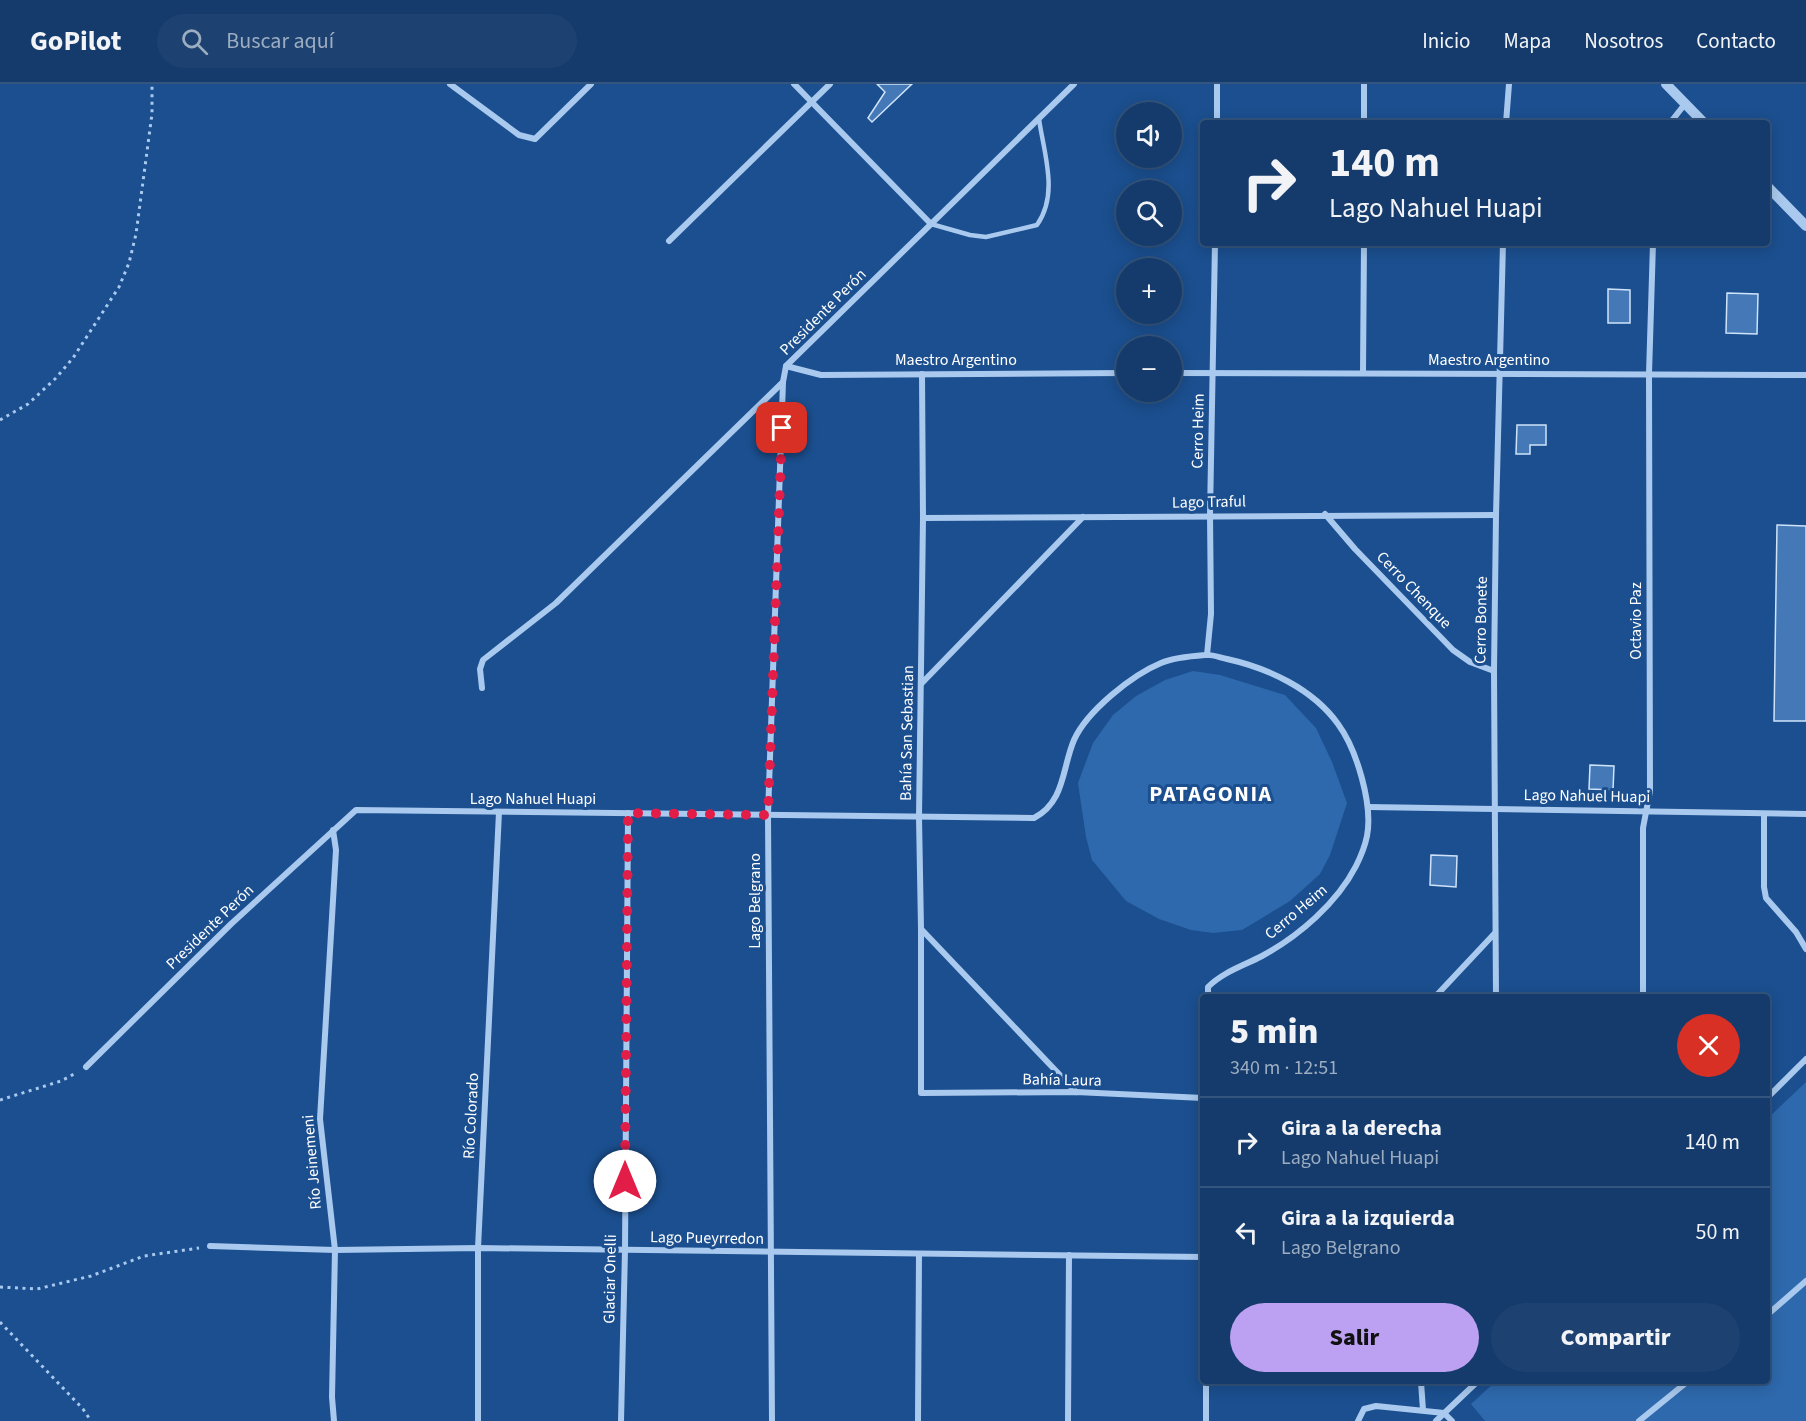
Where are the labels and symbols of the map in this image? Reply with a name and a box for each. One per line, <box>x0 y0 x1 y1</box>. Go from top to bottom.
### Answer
street label: Presidente Perón <box>775 264 871 360</box>
street label: Maestro Argentino <box>895 349 1017 371</box>
street label: Maestro Argentino <box>1428 349 1550 371</box>
street label: Cerro Heim <box>1186 393 1210 469</box>
pin <box>756 402 807 453</box>
street label: Lago Traful <box>1172 490 1246 514</box>
street label: Cerro Chenque <box>1371 546 1457 634</box>
street label: Cerro Bonete <box>1469 576 1493 664</box>
street label: Octavio Paz <box>1625 582 1647 660</box>
street label: Bahía San Sebastian <box>895 665 919 801</box>
district label: PATAGONIA <box>1149 778 1273 810</box>
street label: Lago Nahuel Huapi <box>1524 784 1650 808</box>
street label: Lago Nahuel Huapi <box>470 788 596 810</box>
street label: Lago Belgrano <box>744 853 766 949</box>
street label: Presidente Perón <box>161 879 259 975</box>
street label: Cerro Heim <box>1260 879 1332 945</box>
street label: Bahía Laura <box>1022 1068 1102 1092</box>
street label: Río Colorado <box>458 1072 484 1160</box>
street label: Río Jeinemeni <box>297 1114 327 1210</box>
position arrow <box>593 1149 657 1213</box>
street label: Lago Pueyrredon <box>650 1226 764 1250</box>
street label: Glaciar Onelli <box>598 1234 622 1324</box>

